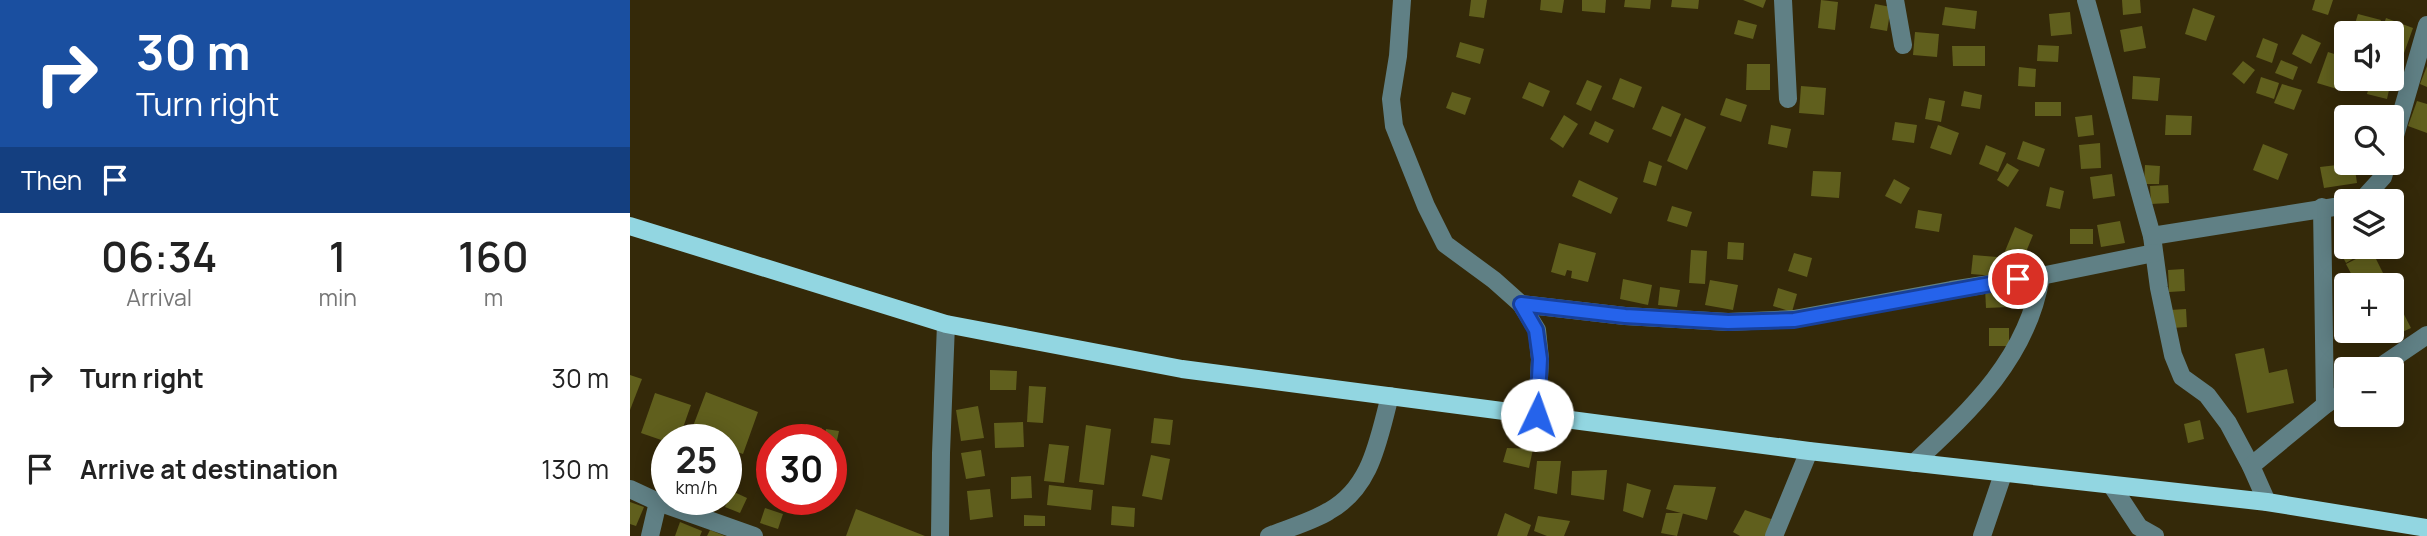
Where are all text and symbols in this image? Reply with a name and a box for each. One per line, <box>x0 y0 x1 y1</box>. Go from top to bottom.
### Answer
text: 30 m <box>136 18 251 85</box>
map controls <box>2334 21 2404 427</box>
button: sound <box>2334 21 2404 91</box>
icon: right <box>21 28 112 119</box>
text: Turn right <box>136 82 279 126</box>
button: search <box>2334 105 2404 175</box>
icon: arrive <box>96 161 134 199</box>
text: Then <box>21 162 82 198</box>
button: layers <box>2334 189 2404 259</box>
text: 06:34 <box>101 227 217 285</box>
text: 1 <box>329 227 347 285</box>
text: 160 <box>458 227 529 285</box>
pin <box>1988 249 2048 309</box>
icon: arrive <box>1999 260 2037 298</box>
button: + <box>2334 273 2404 343</box>
text: Arrival <box>126 281 192 313</box>
text: min <box>318 281 357 313</box>
text: m <box>484 281 503 313</box>
button: − <box>2334 357 2404 427</box>
icon: right <box>21 359 59 397</box>
text: Turn right <box>80 360 204 396</box>
text: 30 m <box>552 360 609 396</box>
position arrow <box>1500 378 1574 452</box>
speed limit sign: 30 <box>756 424 847 515</box>
text: 25 <box>676 436 717 484</box>
icon: arrive <box>21 450 59 488</box>
text: Arrive at destination <box>80 451 338 487</box>
text: 130 m <box>541 451 609 487</box>
text: km/h <box>676 475 717 499</box>

